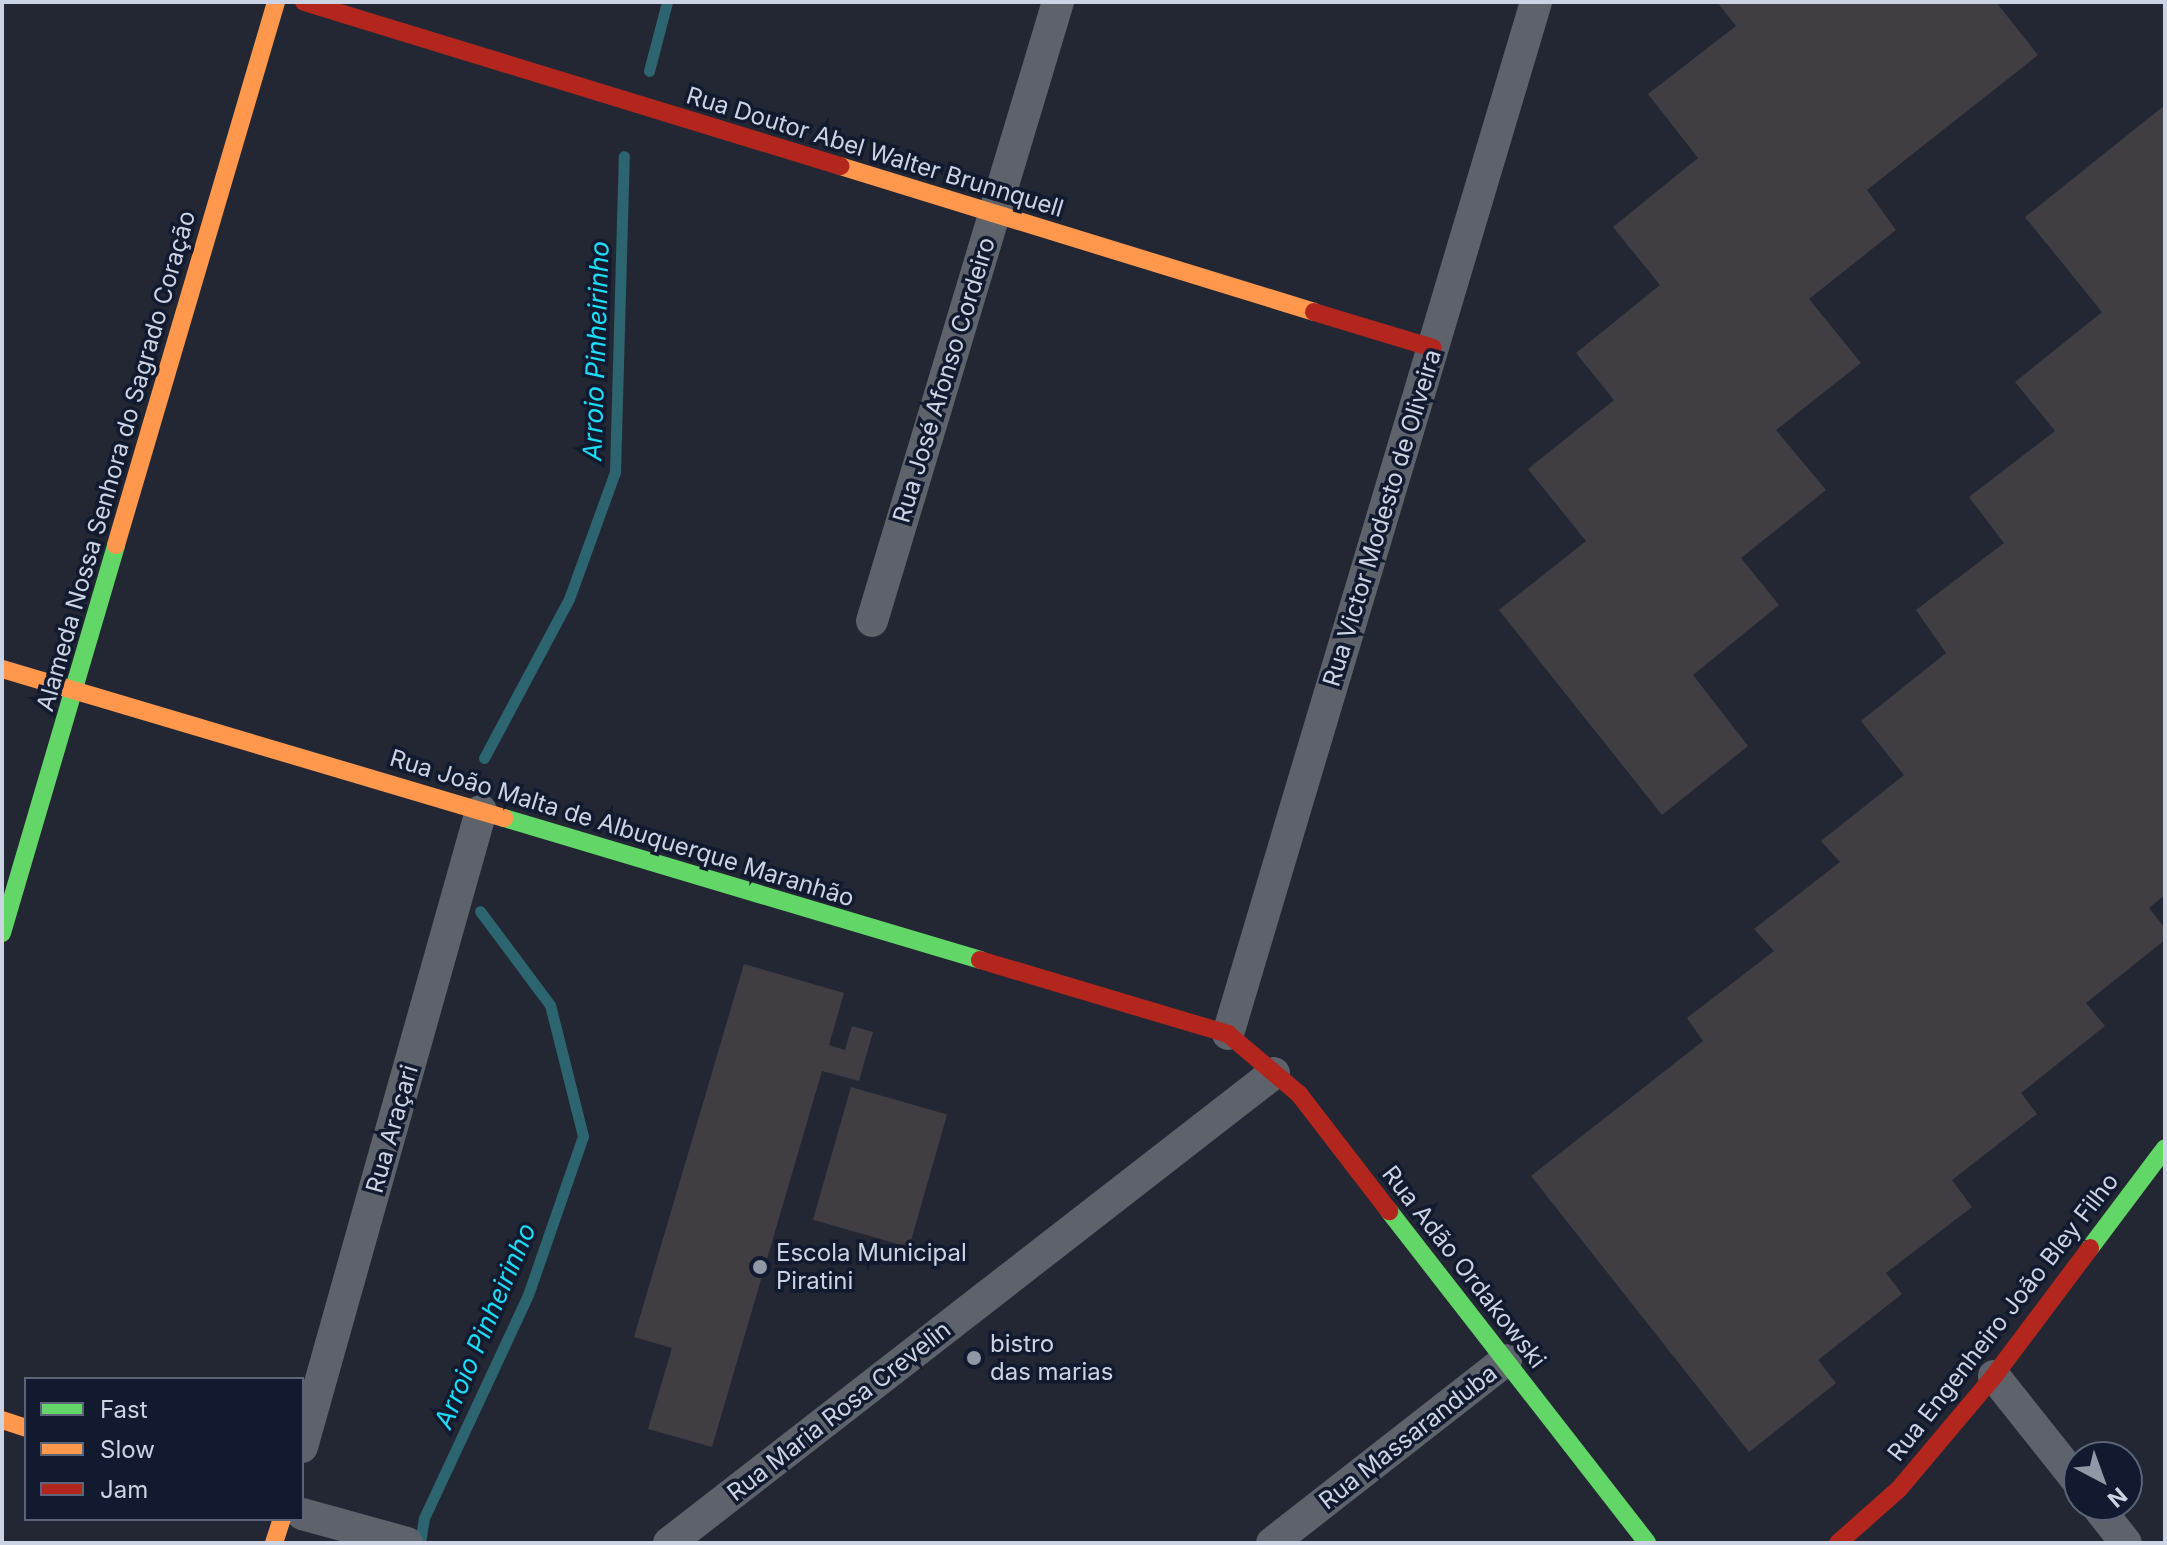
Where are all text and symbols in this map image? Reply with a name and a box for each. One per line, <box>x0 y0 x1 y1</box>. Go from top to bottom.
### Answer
street label: Rua Doutor Abel Walter Brunnquell <box>683 81 1067 223</box>
street label: Alameda Nossa Senhora do Sagrado Coração <box>31 207 201 715</box>
street label: Rua José Afonso Cordeiro <box>887 234 1001 526</box>
water label: Arroio Pinheirinho <box>577 240 615 462</box>
street label: Rua Victor Modesto de Oliveira <box>1317 346 1447 690</box>
street label: Rua João Malta de Albuquerque Maranhão <box>386 743 858 913</box>
street label: Rua Araçari <box>360 1062 424 1196</box>
street label: Rua Adão Ordakowski <box>1376 1160 1552 1374</box>
street label: Rua Engenheiro João Bley Filho <box>1882 1167 2124 1467</box>
water label: Arroio Pinheirinho <box>428 1219 542 1433</box>
place label: Escola Municipal Piratini <box>776 1239 967 1295</box>
marker: Escola Municipal Piratini <box>751 1258 769 1276</box>
street label: Rua Maria Rosa Crevelin <box>722 1315 956 1507</box>
place label: bistro das marias <box>990 1330 1113 1386</box>
marker: bistro das marias <box>965 1349 983 1367</box>
street label: Rua Massaranduba <box>1313 1359 1503 1515</box>
legend <box>24 1377 304 1521</box>
text: Fast <box>100 1395 148 1424</box>
text: Slow <box>100 1435 155 1464</box>
north arrow <box>2063 1441 2143 1521</box>
text: Jam <box>100 1475 148 1504</box>
text: N <box>2103 1482 2132 1513</box>

